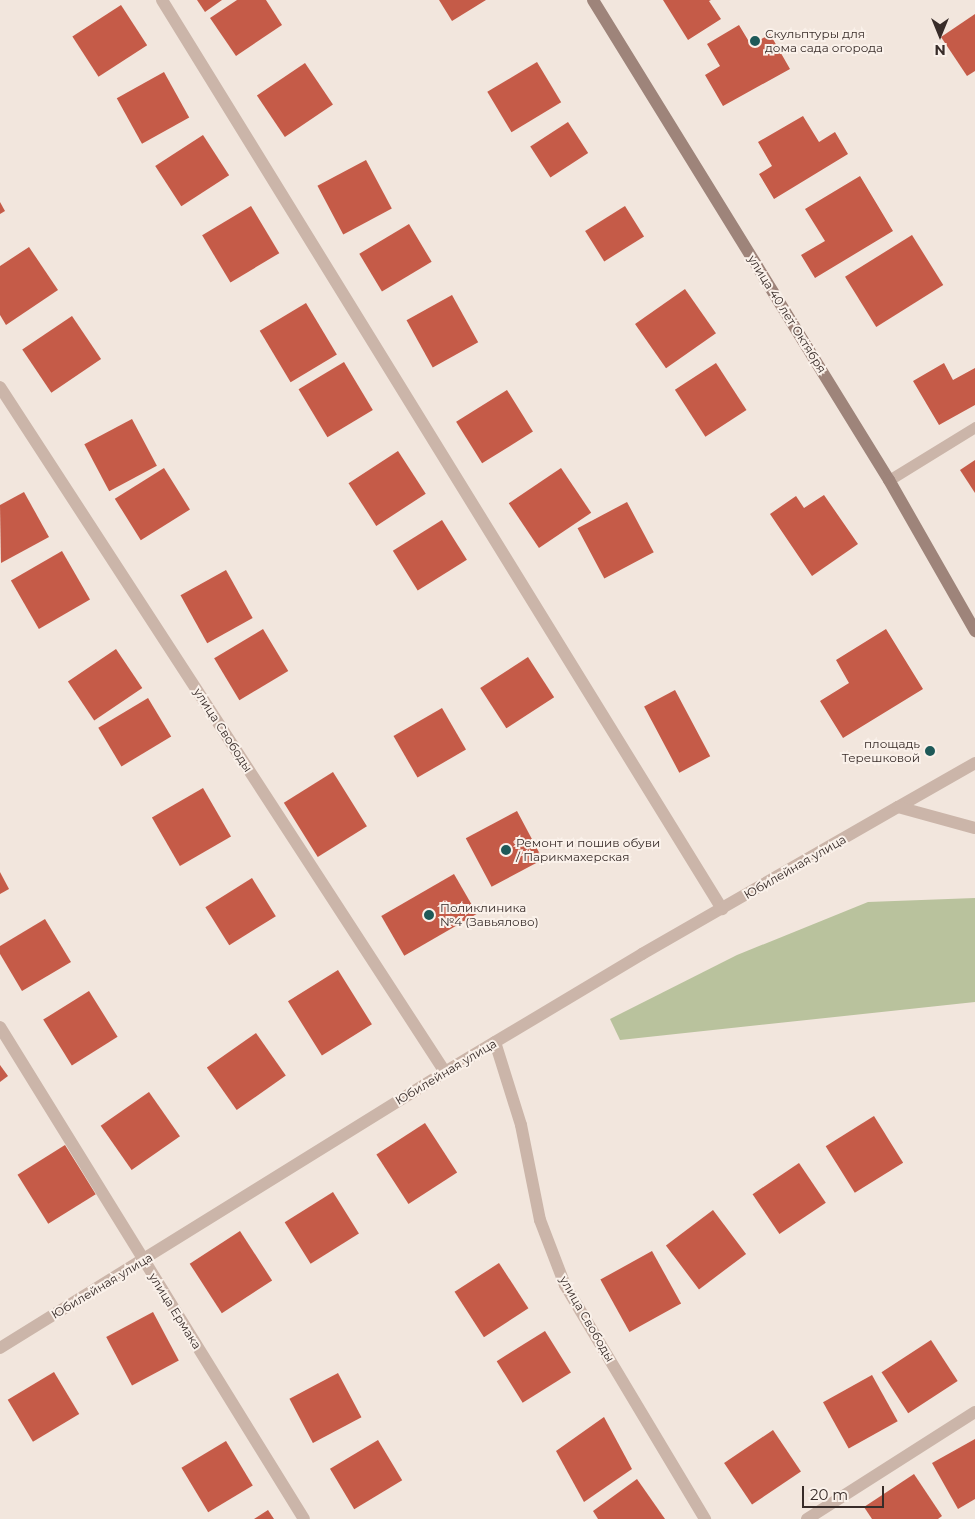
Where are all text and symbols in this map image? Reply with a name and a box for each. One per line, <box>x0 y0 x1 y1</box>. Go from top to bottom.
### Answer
north arrow <box>915 10 965 60</box>
place label: Скульптуры для дома сада огорода <box>765 27 883 55</box>
marker: Скульптуры для дома сада огорода <box>749 35 761 47</box>
text: N <box>934 41 946 59</box>
street label: улица 40 лет Октября <box>745 252 829 376</box>
street label: улица Свободы <box>191 685 255 775</box>
place label: площадь Терешковой <box>842 737 920 765</box>
marker: площадь Терешковой <box>924 745 936 757</box>
street label: Юбилейная улица <box>741 832 849 902</box>
place label: Ремонт и пошив обуви / Парикмахерская <box>516 836 660 864</box>
marker: Ремонт и пошив обуви / Парикмахерская <box>500 844 512 856</box>
place label: Поликлиника №4 (Завьялово) <box>440 901 539 929</box>
marker: Поликлиника №4 (Завьялово) <box>422 908 436 922</box>
street label: Юбилейная улица <box>393 1036 499 1108</box>
street label: Юбилейная улица <box>49 1250 155 1322</box>
street label: улица Ермака <box>146 1270 204 1352</box>
street label: улица Свободы <box>557 1273 617 1365</box>
scale bar <box>805 1476 888 1508</box>
text: 20 m <box>810 1485 848 1504</box>

